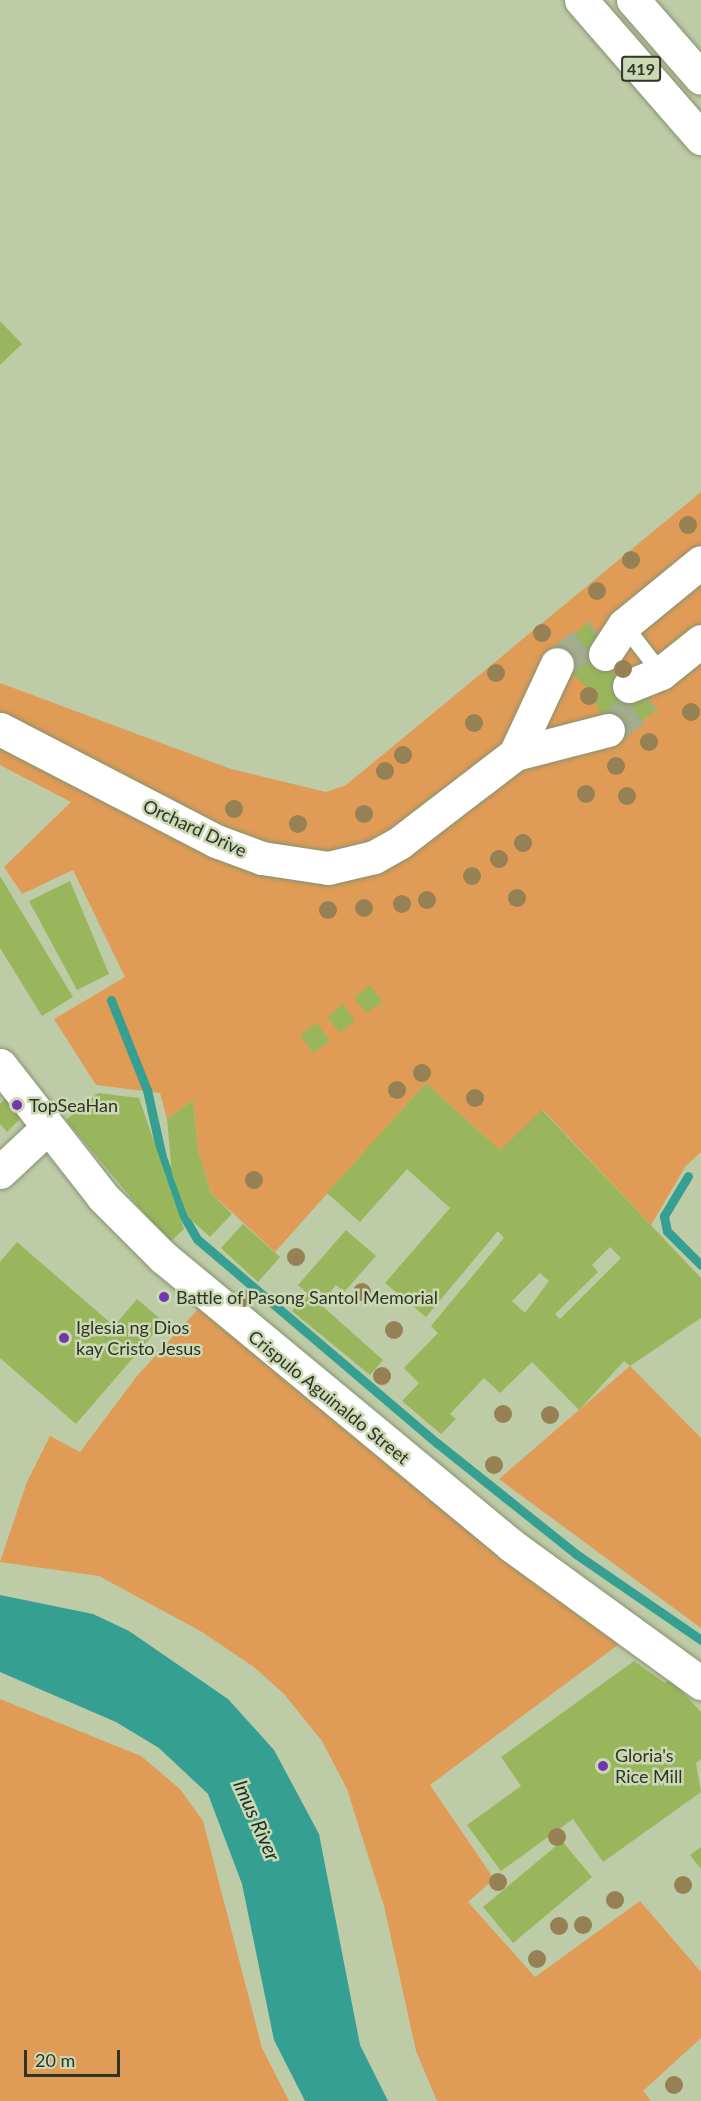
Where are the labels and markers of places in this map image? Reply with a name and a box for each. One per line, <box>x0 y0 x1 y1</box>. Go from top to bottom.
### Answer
place label: TopSeaHan <box>29 1094 118 1116</box>
marker: TopSeaHan <box>10 1098 24 1112</box>
place label: Battle of Pasong Santol Memorial <box>176 1286 438 1308</box>
marker: Battle of Pasong Santol Memorial <box>157 1290 171 1304</box>
place label: Iglesia ng Dios kay Cristo Jesus <box>76 1317 202 1360</box>
marker: Iglesia ng Dios kay Cristo Jesus <box>57 1331 71 1345</box>
place label: Gloria's Rice Mill <box>615 1745 682 1788</box>
marker: Gloria's Rice Mill <box>596 1759 610 1773</box>

